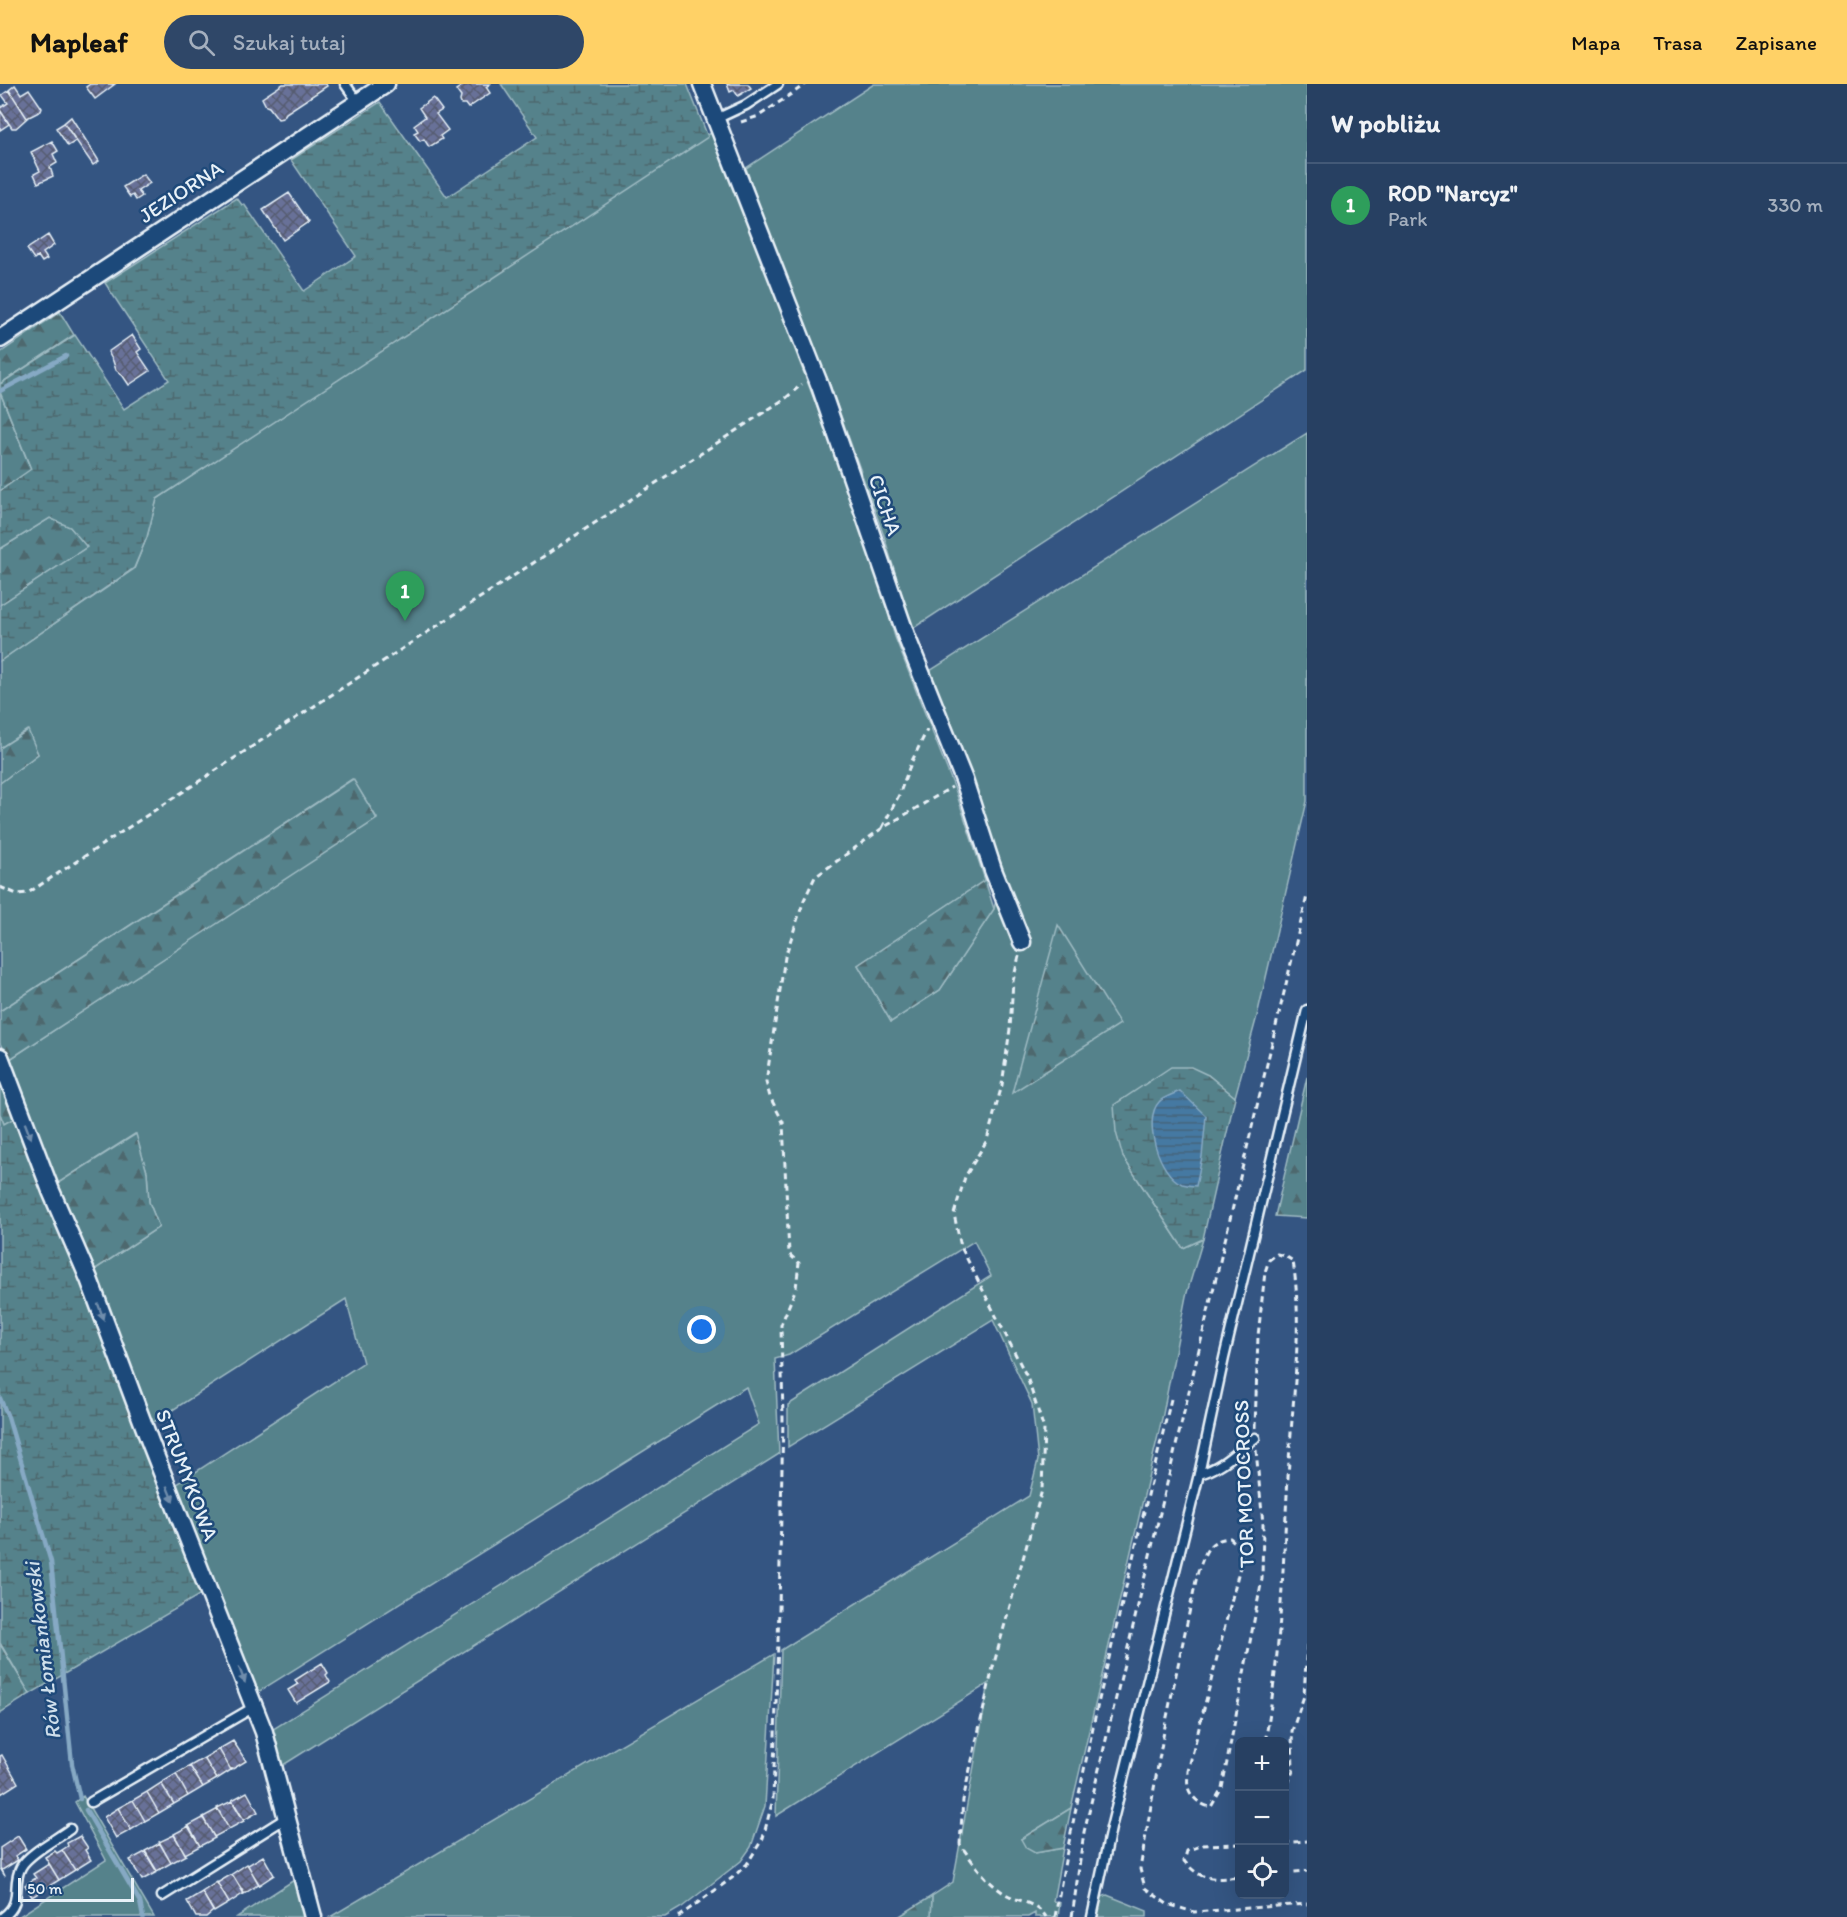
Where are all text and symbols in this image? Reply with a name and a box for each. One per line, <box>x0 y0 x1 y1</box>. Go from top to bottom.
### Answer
search box <box>164 15 584 69</box>
text: Mapleaf <box>30 25 128 59</box>
icon: search <box>185 26 218 59</box>
text: Szukaj tutaj <box>233 29 346 56</box>
text: Mapa <box>1571 30 1620 55</box>
text: Trasa <box>1653 30 1702 55</box>
text: Zapisane <box>1735 30 1817 55</box>
text: W pobliżu <box>1331 107 1440 139</box>
street label: JEZIORNA <box>134 155 228 228</box>
text: ROD "Narcyz" <box>1388 180 1518 207</box>
text: 1 <box>1346 193 1355 217</box>
text: 330 m <box>1768 193 1823 217</box>
text: Park <box>1388 207 1427 231</box>
street label: CICHA <box>863 471 908 539</box>
pin: 1 <box>386 572 424 621</box>
one-way arrow <box>24 1122 33 1140</box>
one-way arrow <box>97 1303 106 1321</box>
your location <box>687 1315 716 1344</box>
street label: TOR MOTOCROSS <box>1228 1399 1259 1569</box>
street label: STRUMYKOWA <box>151 1406 224 1545</box>
one-way arrow <box>166 1485 175 1503</box>
water label: Rów Łomiankowski <box>18 1558 67 1741</box>
one-way arrow <box>237 1667 247 1685</box>
map controls <box>1235 1737 1289 1899</box>
button: + <box>1235 1737 1289 1791</box>
button: − <box>1235 1791 1289 1845</box>
button: locate <box>1235 1845 1289 1899</box>
scale bar <box>18 1875 134 1902</box>
text: 50 m <box>27 1879 62 1898</box>

